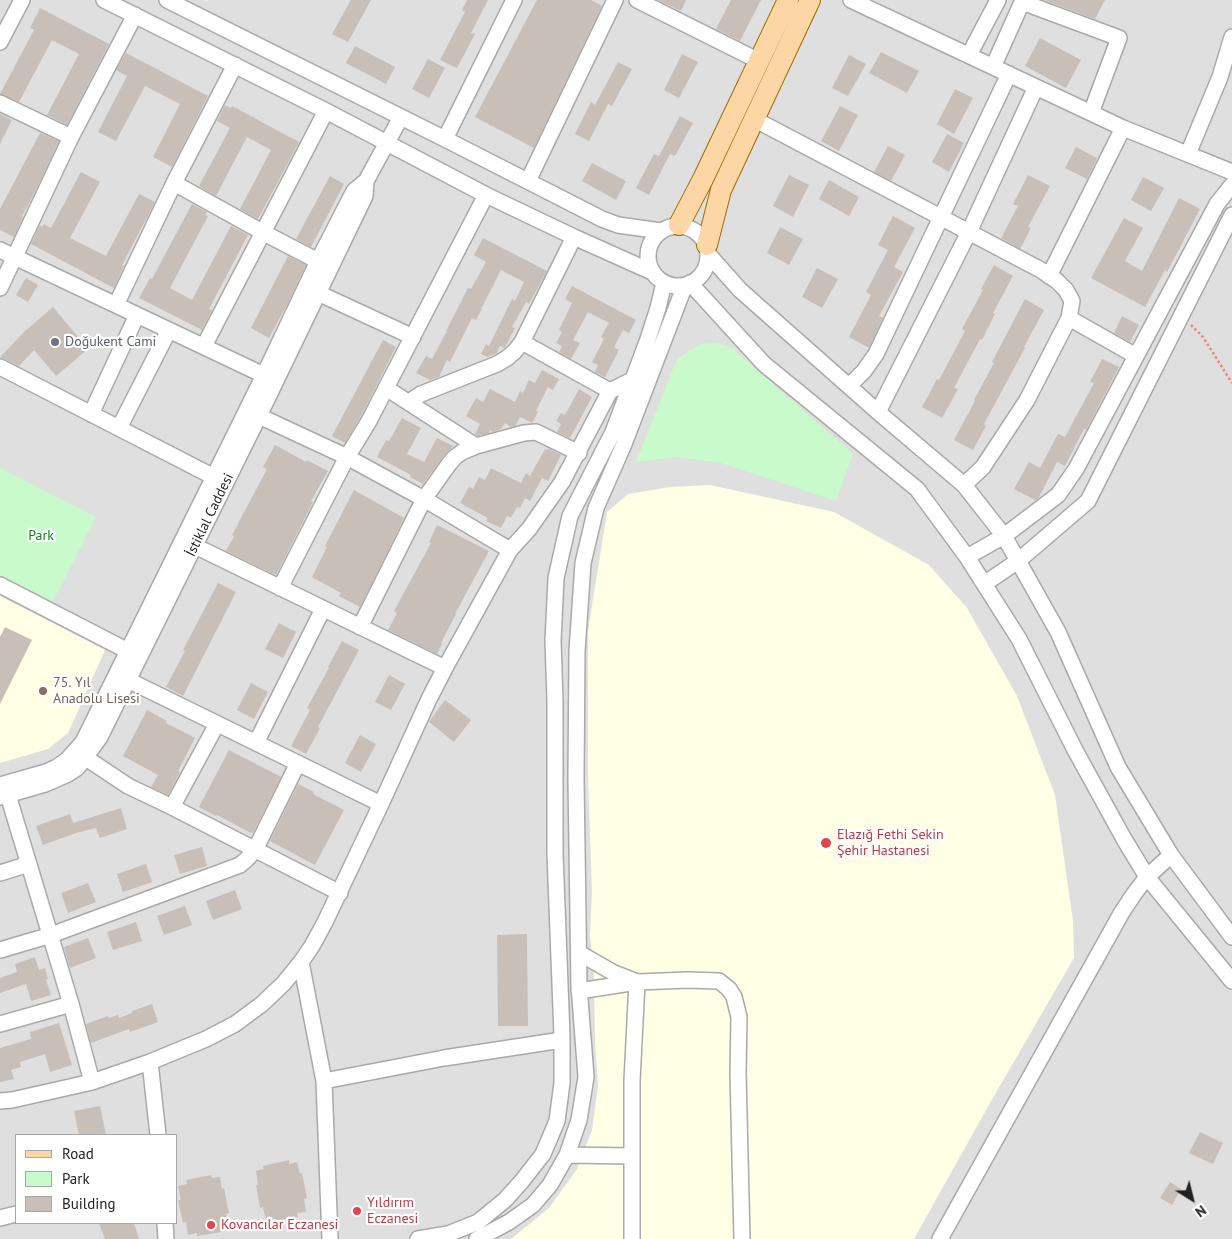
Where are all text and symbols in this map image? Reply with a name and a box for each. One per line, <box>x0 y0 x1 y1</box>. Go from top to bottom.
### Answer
place label: Doğukent Cami <box>65 334 156 350</box>
marker: Doğukent Cami <box>49 336 61 348</box>
street label: İstiklal Caddesi <box>183 471 237 559</box>
park label: Park <box>28 528 54 544</box>
place label: 75. Yıl Anadolu Lisesi <box>53 675 140 708</box>
marker: 75. Yıl Anadolu Lisesi <box>37 685 49 697</box>
place label: Elazığ Fethi Sekin Şehir Hastanesi <box>837 827 944 860</box>
marker: Elazığ Fethi Sekin Şehir Hastanesi <box>819 836 833 850</box>
legend <box>15 1134 178 1224</box>
text: Road <box>62 1144 94 1163</box>
text: Park <box>62 1169 90 1188</box>
north arrow <box>1167 1174 1217 1224</box>
text: Building <box>62 1194 116 1213</box>
place label: Yıldırım Eczanesi <box>367 1195 418 1228</box>
text: N <box>1192 1201 1210 1221</box>
marker: Yıldırım Eczanesi <box>351 1205 363 1217</box>
place label: Kovancılar Eczanesi <box>221 1217 338 1233</box>
marker: Kovancılar Eczanesi <box>205 1219 217 1231</box>

